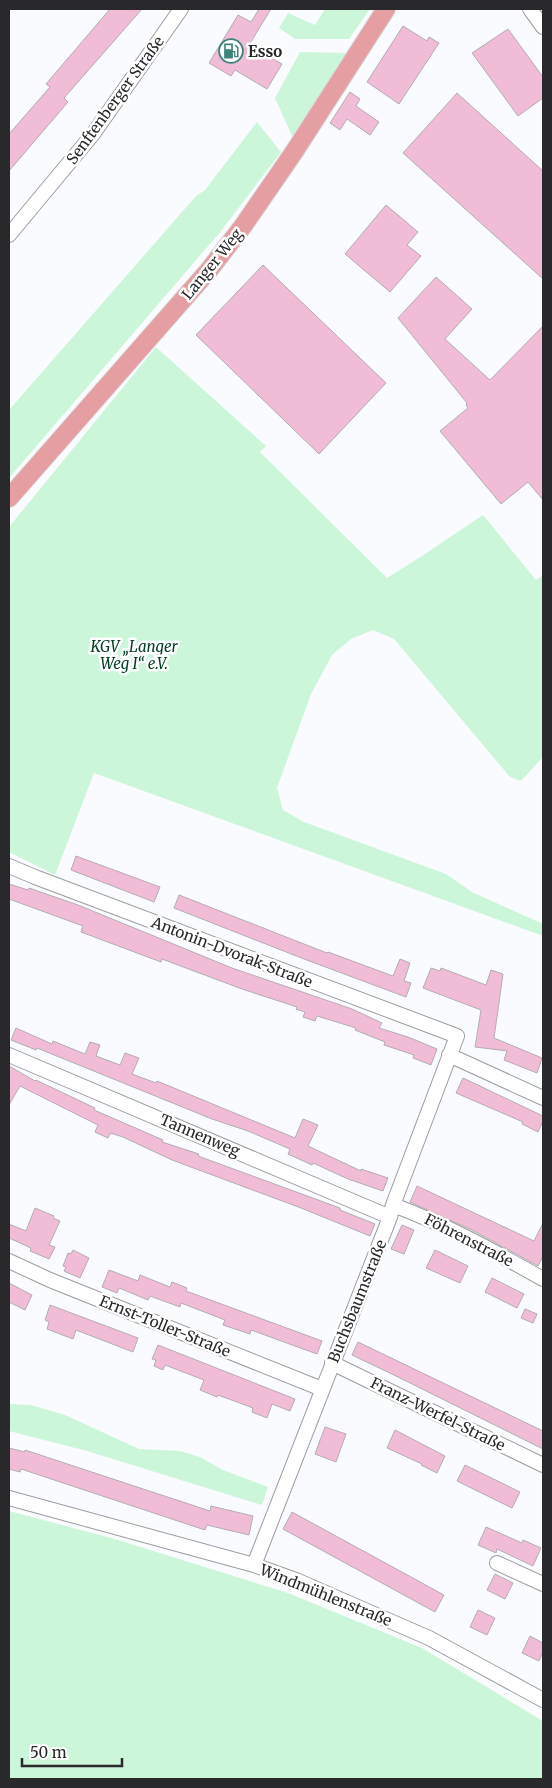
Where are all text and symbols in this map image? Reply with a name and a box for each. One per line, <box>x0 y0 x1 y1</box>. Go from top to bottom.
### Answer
street label: Senftenberger Straße <box>62 32 168 168</box>
fuel station icon: Esso <box>218 38 244 64</box>
place label: Esso <box>248 42 282 61</box>
street label: Langer Weg <box>178 225 246 303</box>
park label: KGV „Langer Weg I“ e.V. <box>90 637 178 673</box>
street label: Antonin-Dvorak-Straße <box>148 912 315 992</box>
street label: Tannenweg <box>157 1110 243 1160</box>
street label: Föhrenstraße <box>421 1210 517 1271</box>
street label: Buchsbaumstraße <box>324 1237 390 1365</box>
street label: Ernst-Toller-Straße <box>97 1291 233 1361</box>
street label: Franz-Werfel-Straße <box>368 1373 509 1455</box>
street label: Windmühlenstraße <box>256 1559 395 1630</box>
scale bar <box>22 1736 122 1768</box>
text: 50 m <box>30 1743 67 1762</box>

